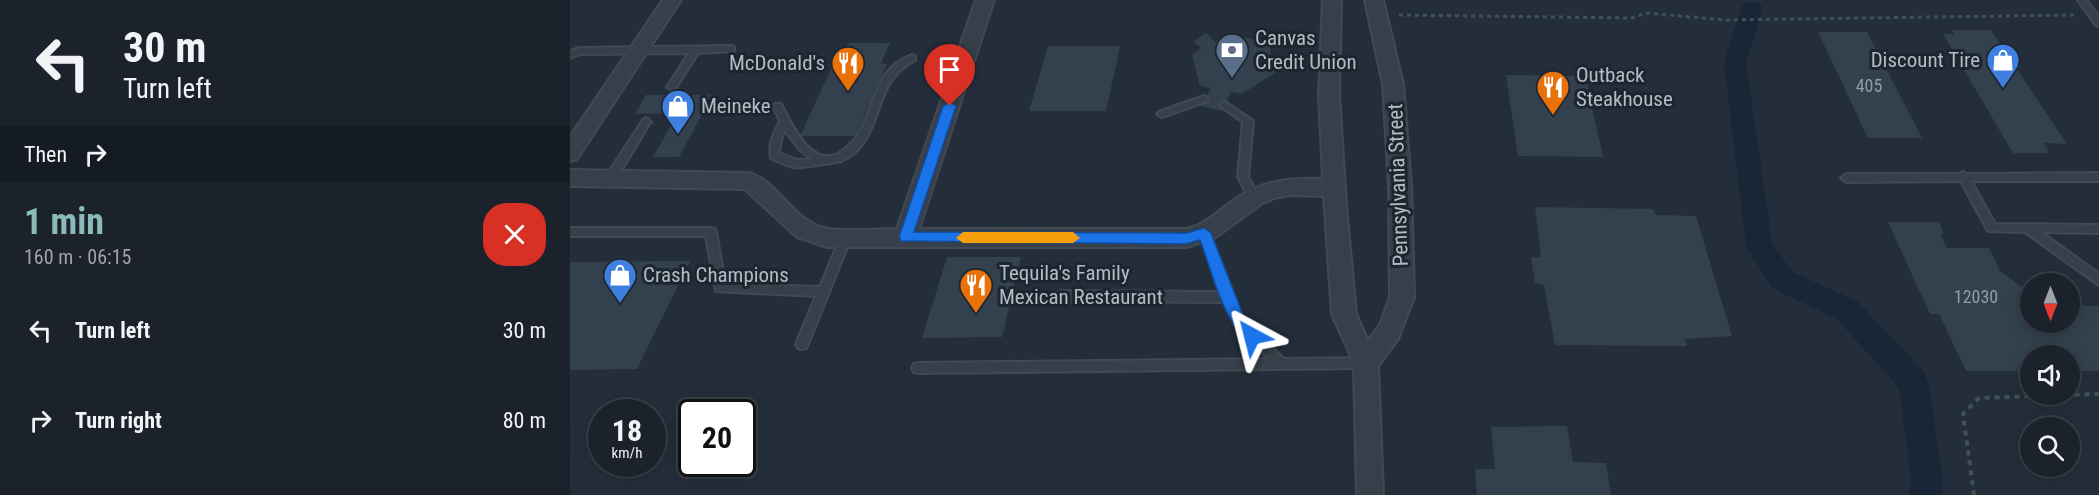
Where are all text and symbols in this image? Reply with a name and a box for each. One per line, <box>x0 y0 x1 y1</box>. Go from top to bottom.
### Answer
text: 30 m <box>123 23 206 72</box>
icon: left <box>24 24 102 102</box>
place label: Canvas Credit Union <box>1255 26 1357 74</box>
bank icon: Canvas Credit Union <box>1214 32 1250 79</box>
shop icon: Discount Tire <box>1985 42 2021 89</box>
pin <box>924 44 975 106</box>
restaurant icon: McDonald's <box>830 45 866 92</box>
place label: Discount Tire <box>1871 48 1980 72</box>
place label: McDonald's <box>729 51 825 75</box>
icon: arrive <box>933 53 966 86</box>
place label: Outback Steakhouse <box>1576 63 1673 111</box>
restaurant icon: Outback Steakhouse <box>1535 69 1571 116</box>
text: Turn left <box>123 73 212 105</box>
house number: 405 <box>1856 75 1882 96</box>
shop icon: Meineke <box>660 88 696 135</box>
place label: Meineke <box>701 94 771 118</box>
street label: Pennsylvania Street <box>1383 103 1413 267</box>
icon: right <box>79 138 112 171</box>
text: Then <box>24 142 67 167</box>
text: 1 min <box>24 201 104 243</box>
button: close <box>483 203 546 266</box>
text: 160 m · 06:15 <box>24 245 131 269</box>
shop icon: Crash Champions <box>602 257 638 304</box>
place label: Tequila's Family Mexican Restaurant <box>999 261 1163 309</box>
place label: Crash Champions <box>643 263 789 287</box>
restaurant icon: Tequila's Family Mexican Restaurant <box>958 267 994 314</box>
north arrow <box>2020 273 2080 333</box>
map controls <box>2020 273 2080 477</box>
house number: 12030 <box>1954 286 1998 307</box>
position arrow <box>1220 304 1284 368</box>
icon: left <box>24 314 57 347</box>
text: Turn left <box>75 318 150 343</box>
text: 30 m <box>503 318 546 343</box>
button: sound <box>2020 345 2080 405</box>
speed limit sign: 20 <box>678 399 756 477</box>
icon: right <box>24 404 57 437</box>
text: Turn right <box>75 408 162 433</box>
text: 80 m <box>503 408 546 433</box>
text: 18 <box>612 413 642 448</box>
button: search <box>2020 417 2080 477</box>
text: km/h <box>612 444 642 462</box>

